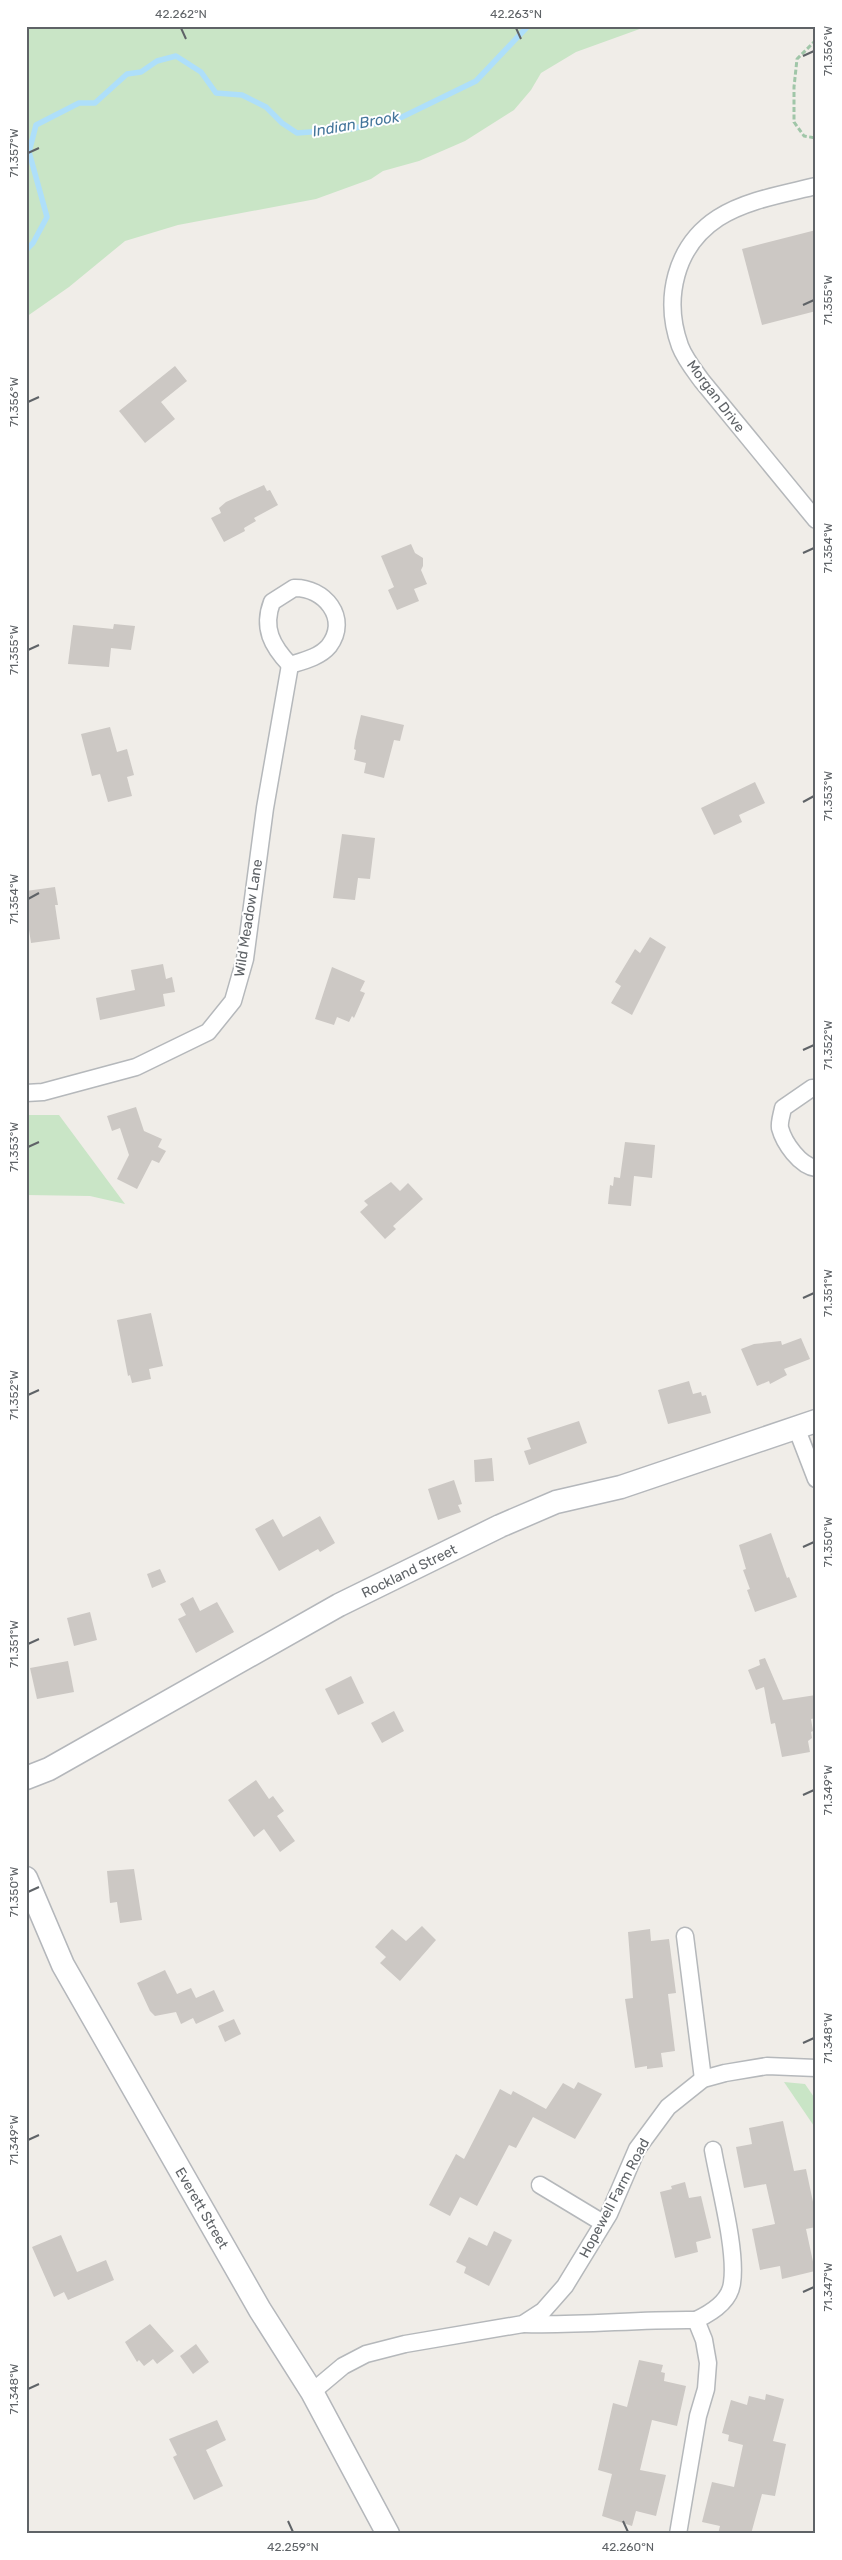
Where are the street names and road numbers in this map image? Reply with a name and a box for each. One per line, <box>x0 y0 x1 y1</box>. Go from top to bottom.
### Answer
street label: Morgan Drive <box>683 357 748 436</box>
street label: Wild Meadow Lane <box>231 858 266 978</box>
street label: Rockland Street <box>359 1541 460 1602</box>
street label: Hopewell Farm Road <box>576 2136 653 2261</box>
street label: Everett Street <box>171 2164 232 2253</box>

